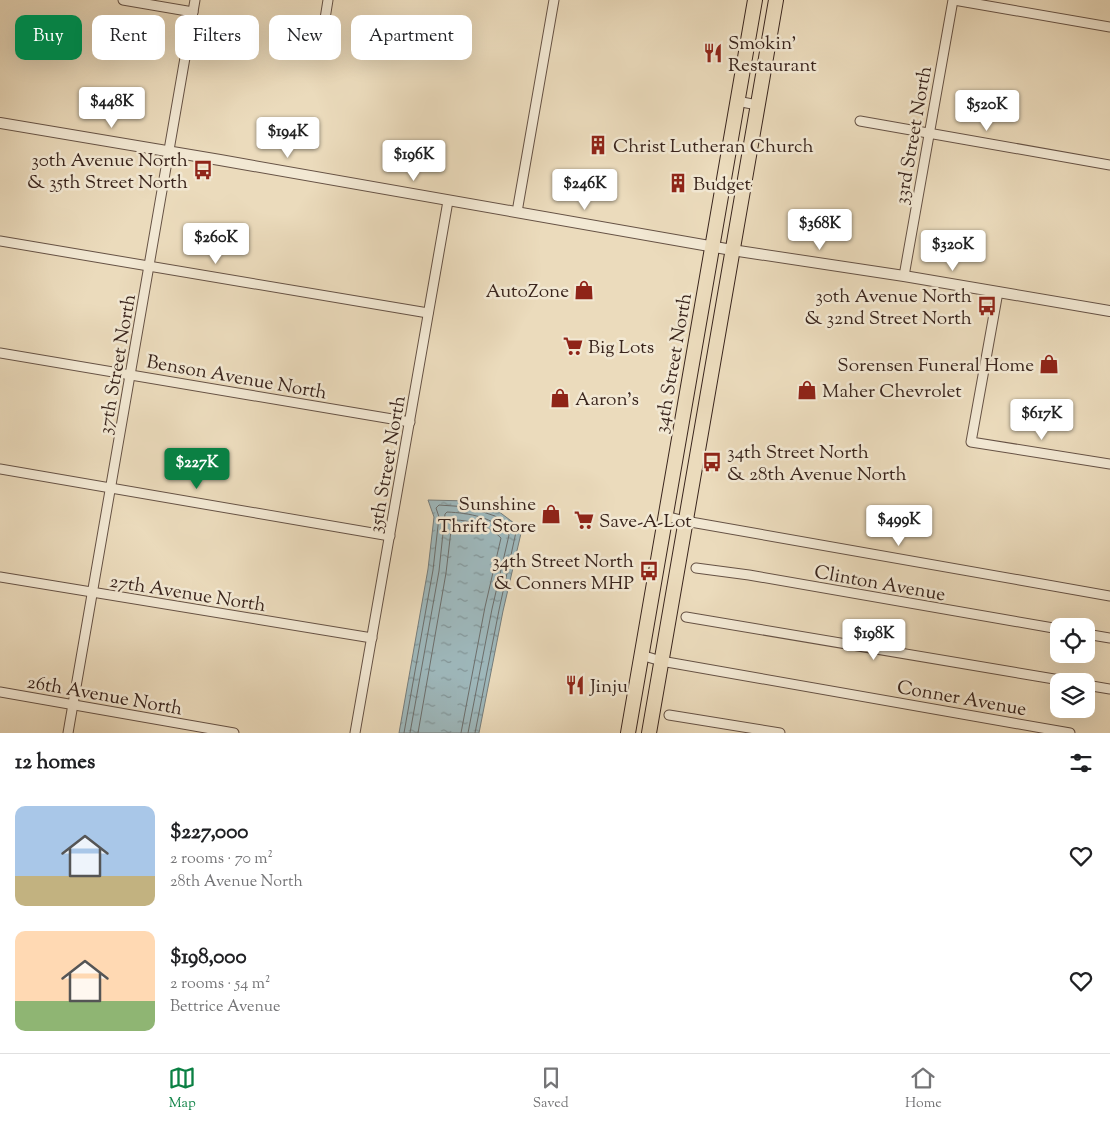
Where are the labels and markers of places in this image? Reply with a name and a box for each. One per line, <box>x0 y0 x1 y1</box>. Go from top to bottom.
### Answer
place label: Smokin' Restaurant <box>728 31 817 80</box>
restaurant icon: Smokin' Restaurant <box>702 42 724 64</box>
pin: $448K <box>77 86 147 129</box>
pin: $520K <box>952 90 1022 132</box>
pin: $194K <box>253 116 323 159</box>
building icon: Christ Lutheran Church <box>587 134 609 156</box>
place label: Christ Lutheran Church <box>613 134 814 161</box>
pin: $196K <box>379 140 449 182</box>
place label: 30th Avenue North & 35th Street North <box>27 148 188 197</box>
bus stop icon: 30th Avenue North & 35th Street North <box>192 159 214 181</box>
pin: $246K <box>550 168 620 211</box>
building icon: Budget <box>667 172 689 194</box>
place label: Budget <box>693 172 751 199</box>
pin: $368K <box>785 208 855 251</box>
pin: $260K <box>181 222 251 265</box>
pin: $320K <box>918 230 988 272</box>
place label: AutoZone <box>485 279 569 306</box>
shop icon: AutoZone <box>573 279 595 301</box>
place label: 30th Avenue North & 32nd Street North <box>804 284 972 333</box>
bus stop icon: 30th Avenue North & 32nd Street North <box>976 295 998 317</box>
supermarket icon: Big Lots <box>562 335 584 357</box>
place label: Big Lots <box>588 335 654 362</box>
place label: Sorensen Funeral Home <box>837 353 1034 380</box>
shop icon: Sorensen Funeral Home <box>1038 353 1060 375</box>
shop icon: Maher Chevrolet <box>796 379 818 401</box>
place label: Maher Chevrolet <box>822 379 962 406</box>
shop icon: Aaron's <box>549 387 571 409</box>
place label: Aaron's <box>575 387 639 414</box>
pin: $617K <box>1007 398 1077 441</box>
place label: 34th Street North & 28th Avenue North <box>727 440 907 489</box>
pin: $227K <box>162 448 232 490</box>
bus stop icon: 34th Street North & 28th Avenue North <box>701 451 723 473</box>
place label: Sunshine Thrift Store <box>438 492 536 541</box>
shop icon: Sunshine Thrift Store <box>540 503 562 525</box>
pin: $499K <box>864 504 934 547</box>
supermarket icon: Save-A-Lot <box>573 509 595 531</box>
place label: Save-A-Lot <box>599 509 692 536</box>
place label: 34th Street North & Conners MHP <box>492 549 634 598</box>
bus stop icon: 34th Street North & Conners MHP <box>638 560 660 582</box>
pin: $198K <box>839 618 909 661</box>
restaurant icon: Jinju <box>564 674 586 696</box>
place label: Jinju <box>589 674 628 701</box>

